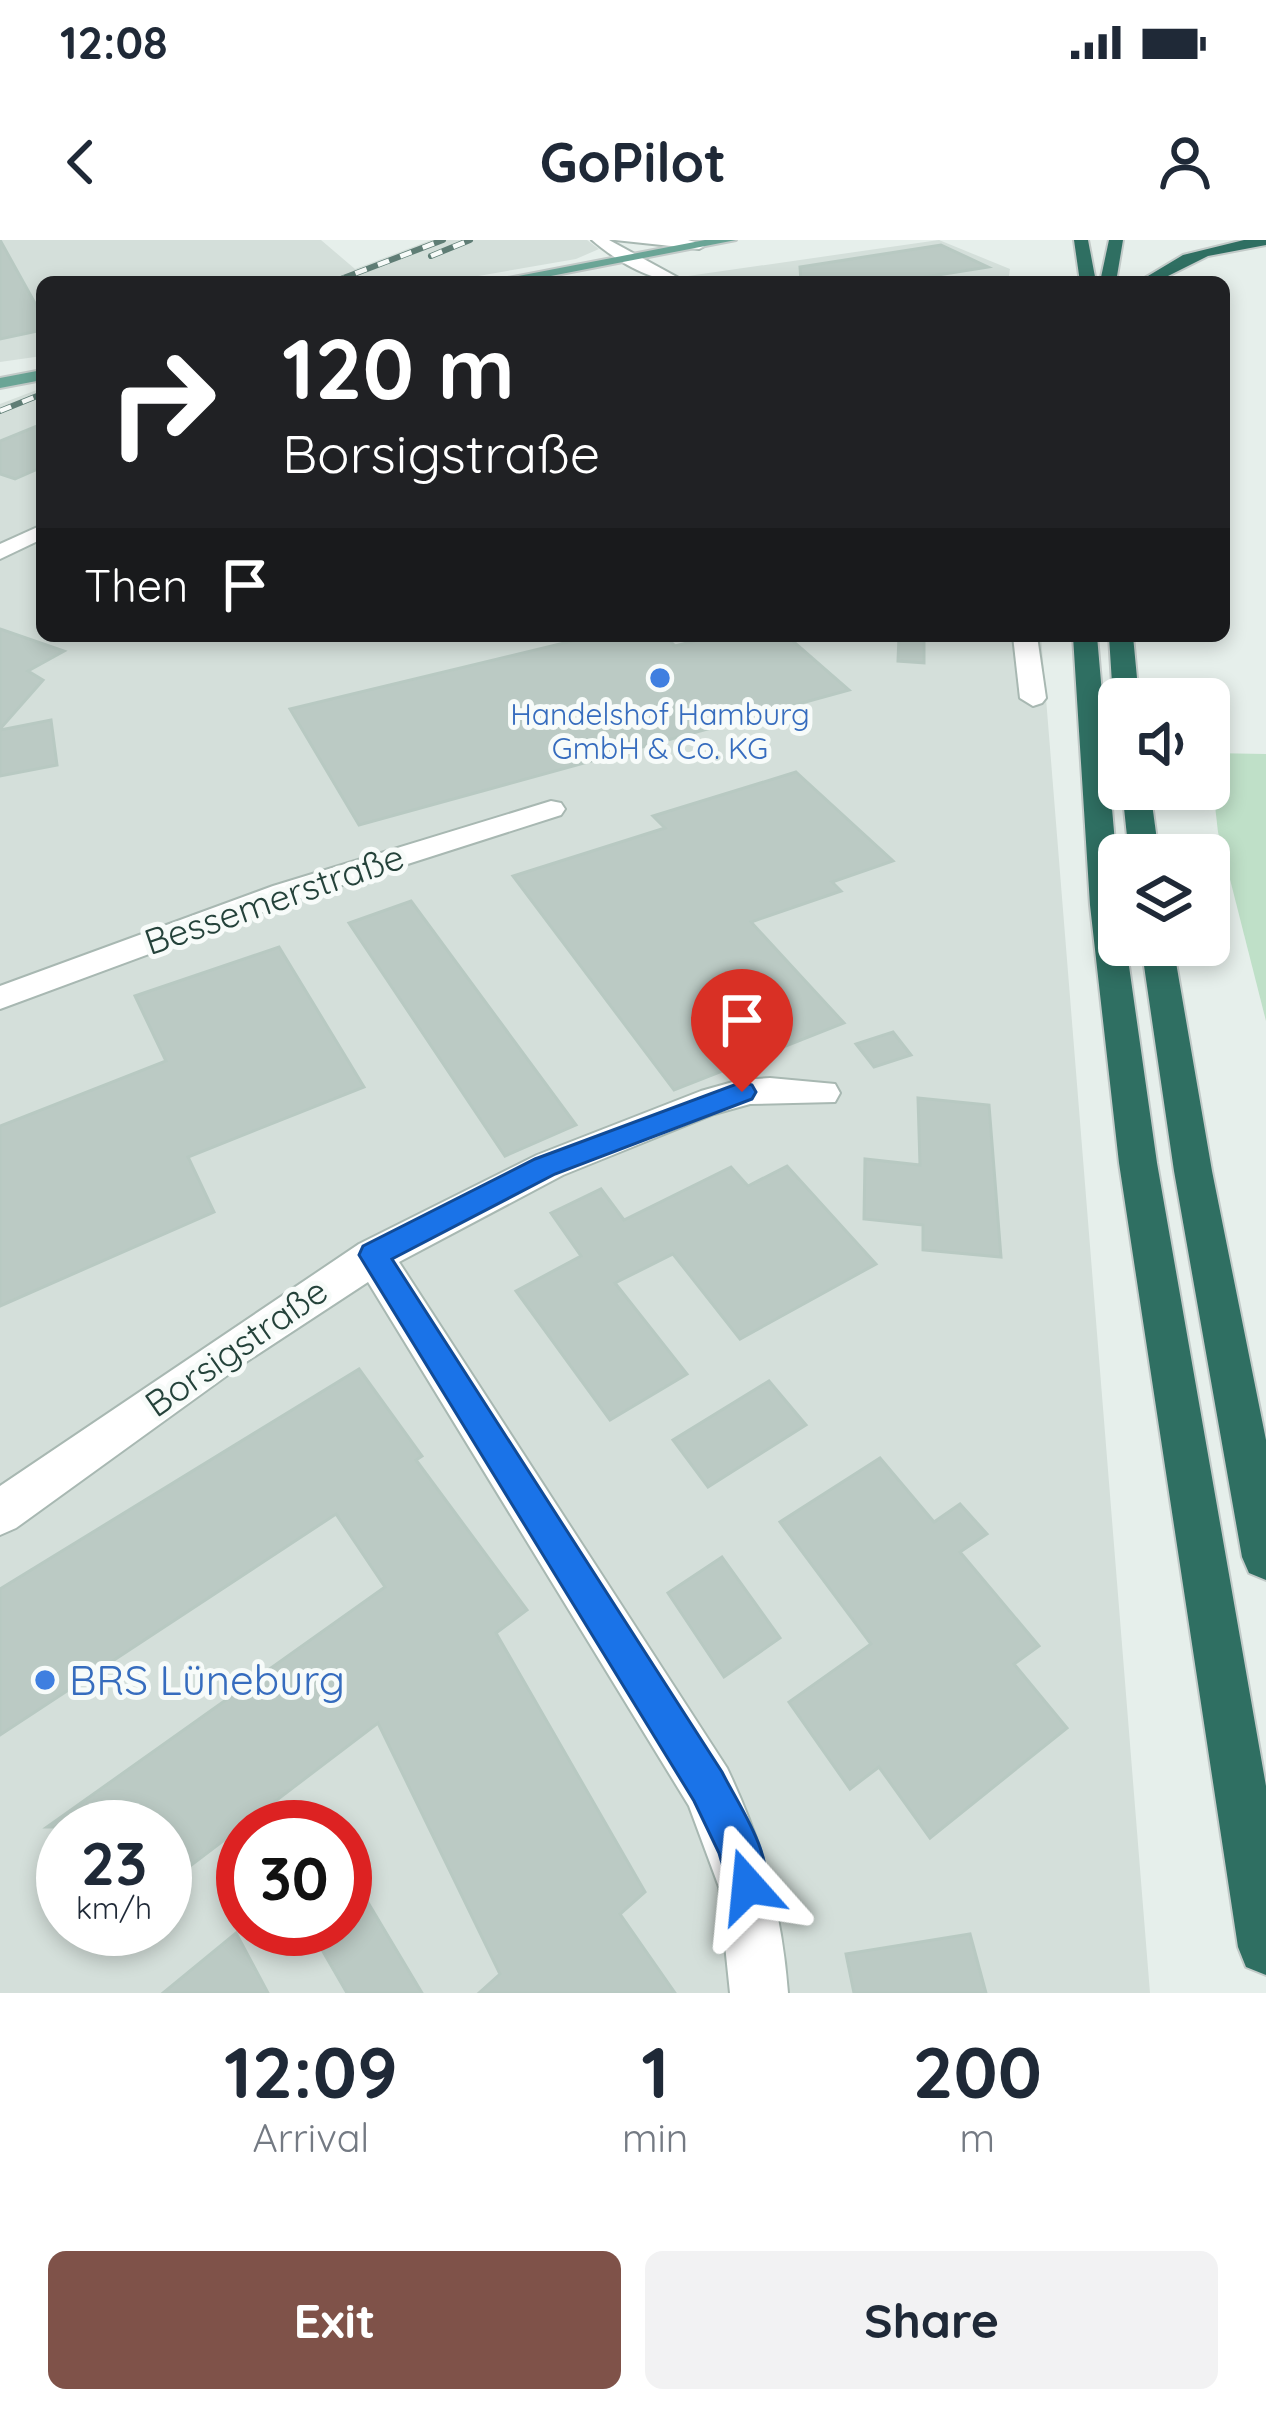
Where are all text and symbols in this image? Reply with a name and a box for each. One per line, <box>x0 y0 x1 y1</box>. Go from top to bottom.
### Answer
text: 12:08 <box>60 14 168 70</box>
text: GoPilot <box>540 128 726 196</box>
icon: back <box>48 129 114 195</box>
icon: person <box>1152 129 1218 195</box>
text: 120 m <box>282 315 515 420</box>
icon: right <box>84 324 240 480</box>
text: Borsigstraße <box>282 419 600 487</box>
icon: arrive <box>212 552 278 618</box>
text: Then <box>84 557 188 613</box>
marker: Handelshof Hamburg GmbH & Co. KG <box>647 665 673 691</box>
map controls <box>1098 678 1230 966</box>
button: sound <box>1098 678 1230 810</box>
place label: Handelshof Hamburg GmbH & Co. KG <box>510 695 810 767</box>
street label: Bessemerstraße <box>138 833 409 964</box>
button: layers <box>1098 834 1230 966</box>
pin <box>691 969 793 1092</box>
icon: arrive <box>709 987 775 1053</box>
street label: Borsigstraße <box>136 1267 336 1426</box>
place label: BRS Lüneburg <box>69 1653 345 1706</box>
marker: BRS Lüneburg <box>32 1667 58 1693</box>
speed limit sign: 30 <box>216 1800 372 1956</box>
position arrow <box>685 1823 811 1949</box>
text: 23 <box>81 1825 147 1900</box>
text: km/h <box>76 1889 152 1927</box>
text: 12:09 <box>224 2026 398 2116</box>
text: 1 <box>641 2026 669 2116</box>
text: 200 <box>913 2026 1042 2116</box>
text: Arrival <box>253 2113 369 2162</box>
text: min <box>622 2113 688 2162</box>
text: m <box>959 2113 995 2162</box>
button: Exit <box>48 2251 621 2389</box>
button: Share <box>645 2251 1218 2389</box>

